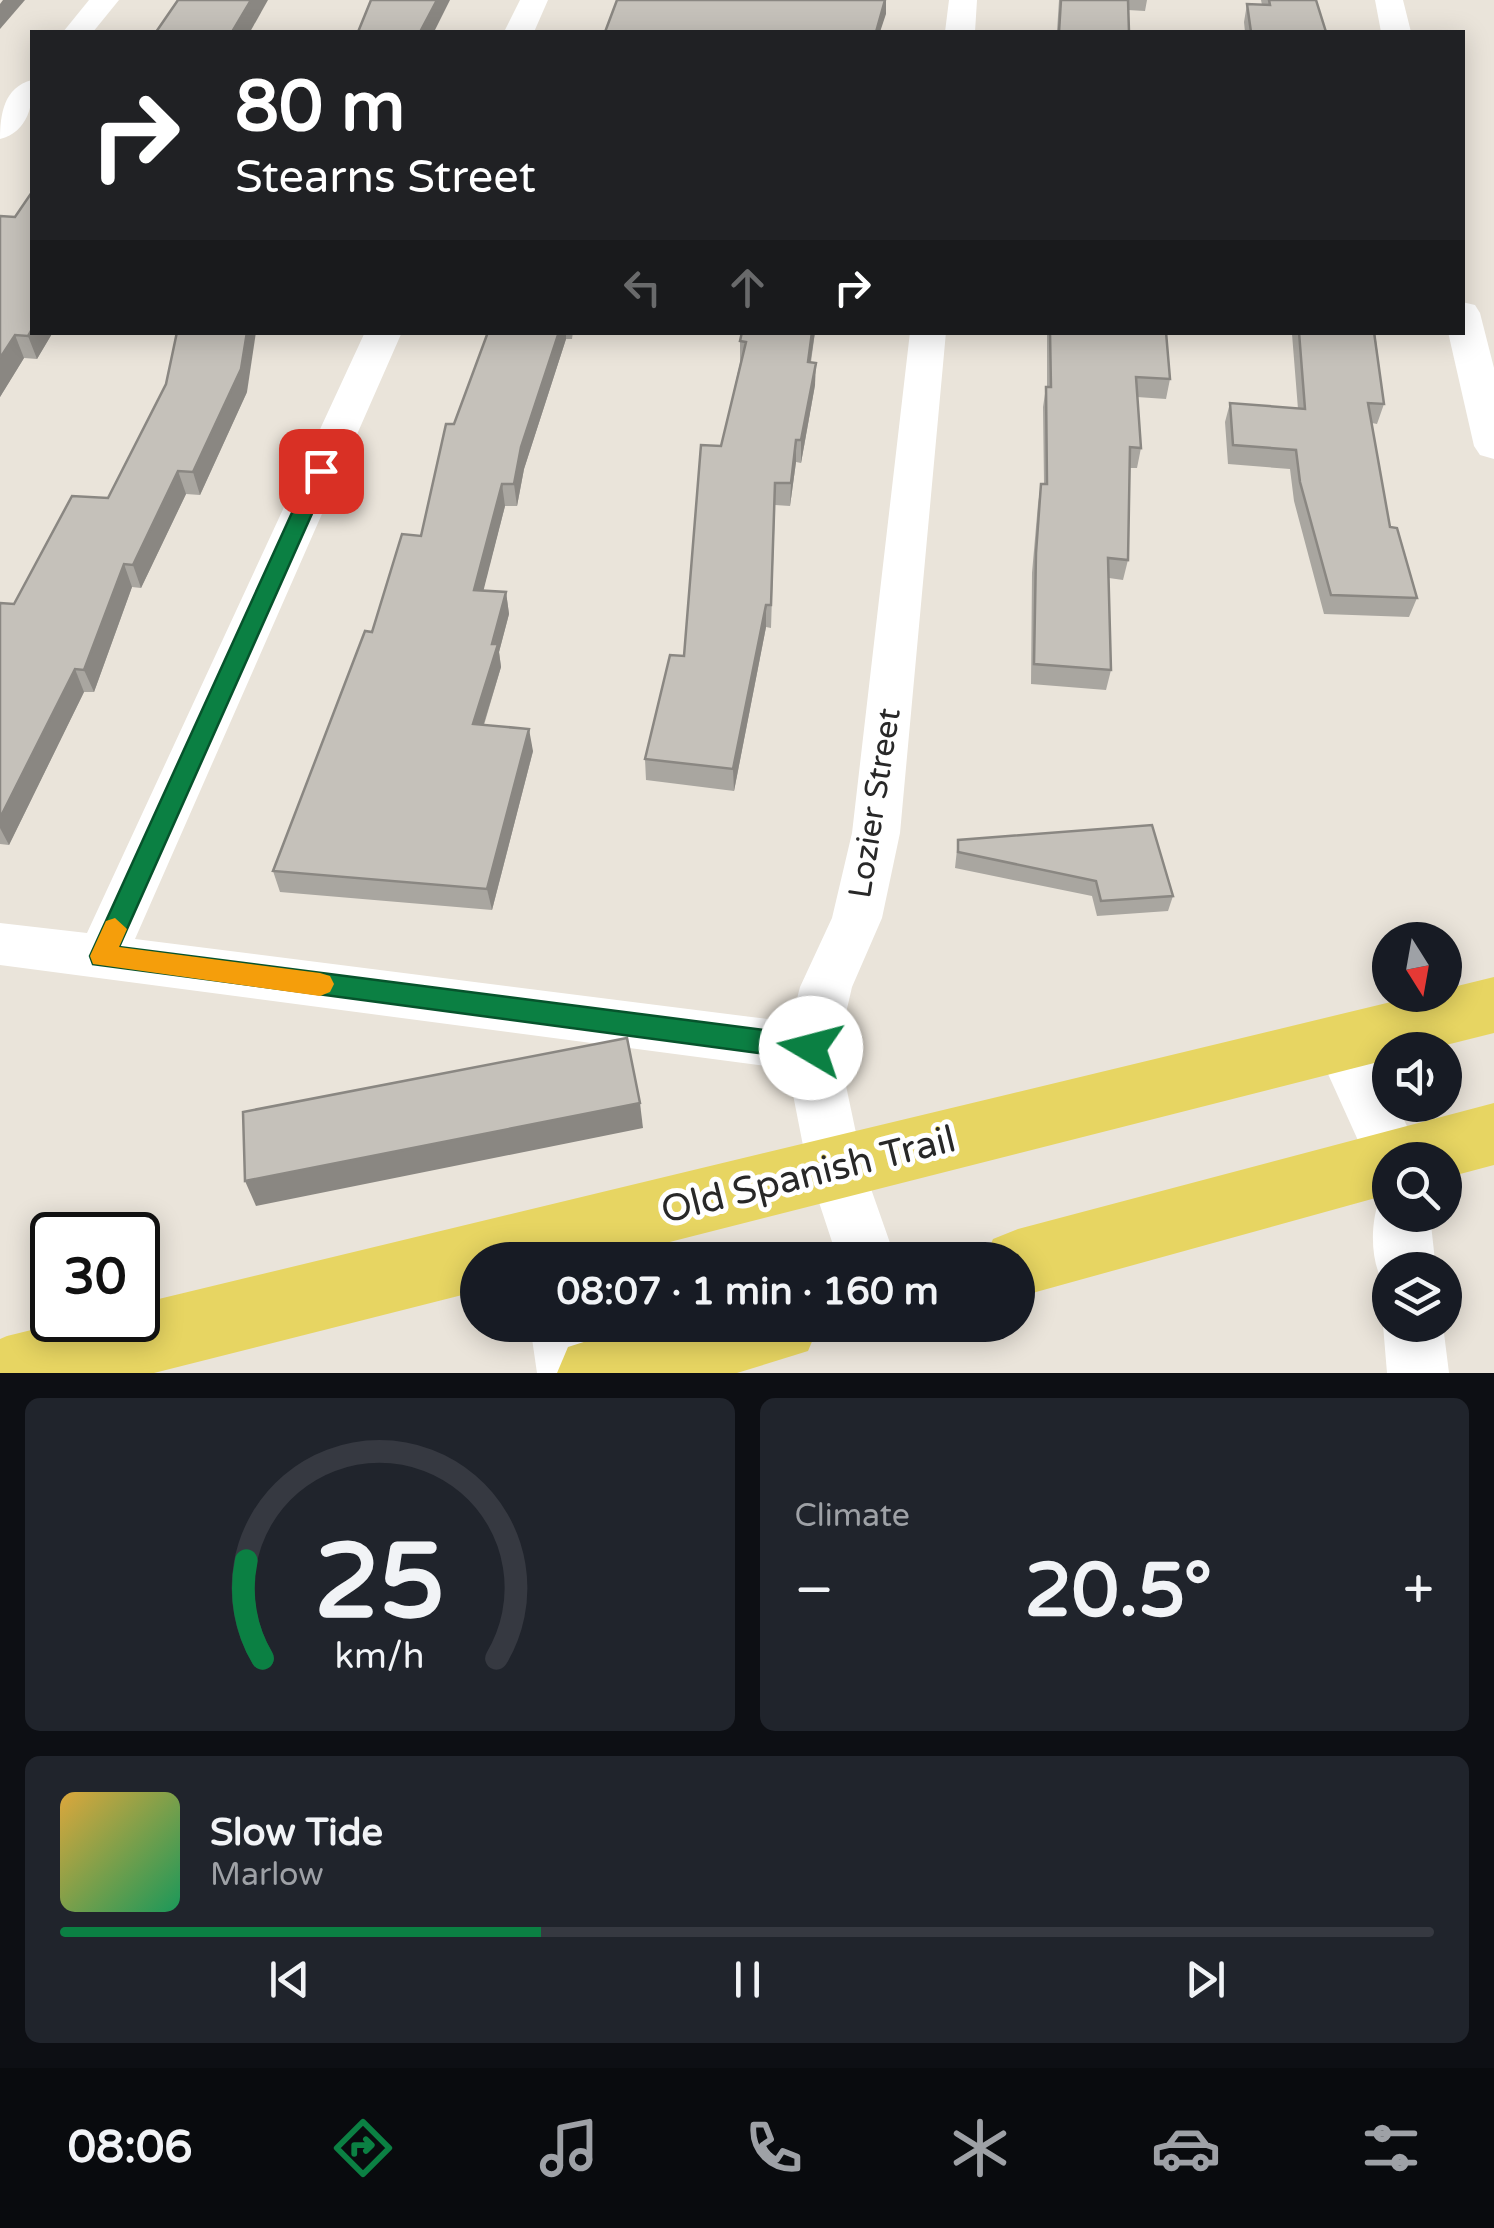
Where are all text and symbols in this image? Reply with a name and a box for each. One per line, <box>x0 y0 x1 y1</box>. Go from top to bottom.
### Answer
text: 80 m <box>235 66 405 150</box>
icon: right <box>70 70 200 200</box>
text: Stearns Street <box>235 151 536 205</box>
icon: left <box>615 260 670 315</box>
icon: ahead <box>720 260 775 315</box>
icon: right <box>825 260 880 315</box>
pin <box>279 429 364 514</box>
icon: arrive <box>294 444 349 499</box>
street label: Lozier Street <box>841 705 909 901</box>
north arrow <box>1372 922 1462 1012</box>
map controls <box>1372 922 1462 1342</box>
position arrow <box>759 996 863 1100</box>
button: sound <box>1372 1032 1462 1122</box>
street label: Old Spanish Trail <box>656 1116 960 1234</box>
button: search <box>1372 1142 1462 1232</box>
speed limit sign: 30 <box>30 1212 160 1342</box>
button: layers <box>1372 1252 1462 1342</box>
text: 08:07 · 1 min · 160 m <box>556 1269 939 1315</box>
text: Climate <box>795 1497 910 1535</box>
text: 25 <box>314 1521 445 1646</box>
text: 20.5° <box>1025 1546 1212 1636</box>
text: − <box>795 1558 834 1624</box>
text: + <box>1403 1558 1434 1624</box>
text: km/h <box>335 1635 425 1678</box>
text: Slow Tide <box>210 1810 383 1856</box>
text: Marlow <box>210 1856 324 1894</box>
icon: previous <box>262 1952 317 2007</box>
icon: pause <box>720 1952 775 2007</box>
icon: next <box>1178 1952 1233 2007</box>
icon: directions <box>328 2113 398 2183</box>
icon: music <box>534 2113 604 2183</box>
icon: phone <box>739 2113 809 2183</box>
icon: climate <box>945 2113 1015 2183</box>
icon: car <box>1151 2113 1221 2183</box>
icon: filters <box>1356 2113 1426 2183</box>
text: 08:06 <box>68 2121 193 2175</box>

